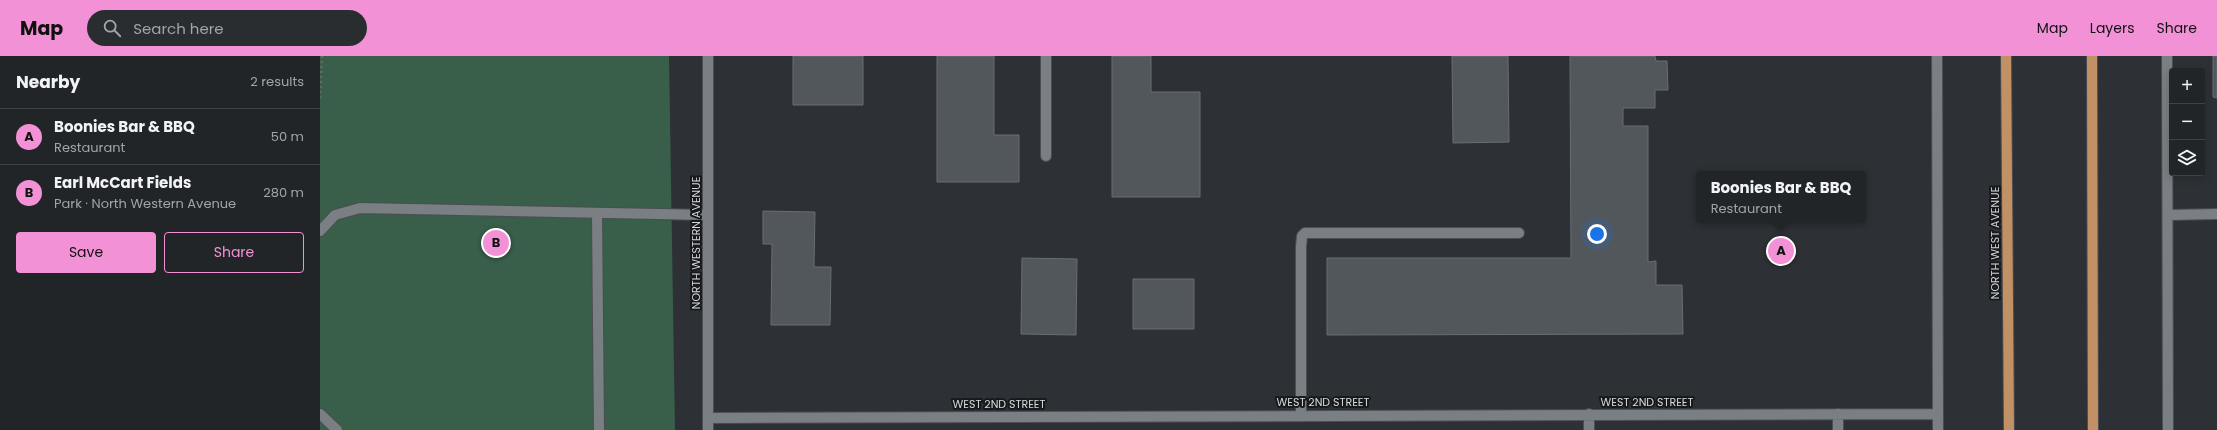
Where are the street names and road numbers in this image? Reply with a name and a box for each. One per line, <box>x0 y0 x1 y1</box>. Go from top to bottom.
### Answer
street label: NORTH WESTERN AVENUE <box>688 177 704 309</box>
street label: NORTH WEST AVENUE <box>1987 187 2003 299</box>
street label: WEST 2ND STREET <box>1277 394 1369 410</box>
street label: WEST 2ND STREET <box>1601 394 1693 410</box>
street label: WEST 2ND STREET <box>953 396 1045 412</box>

